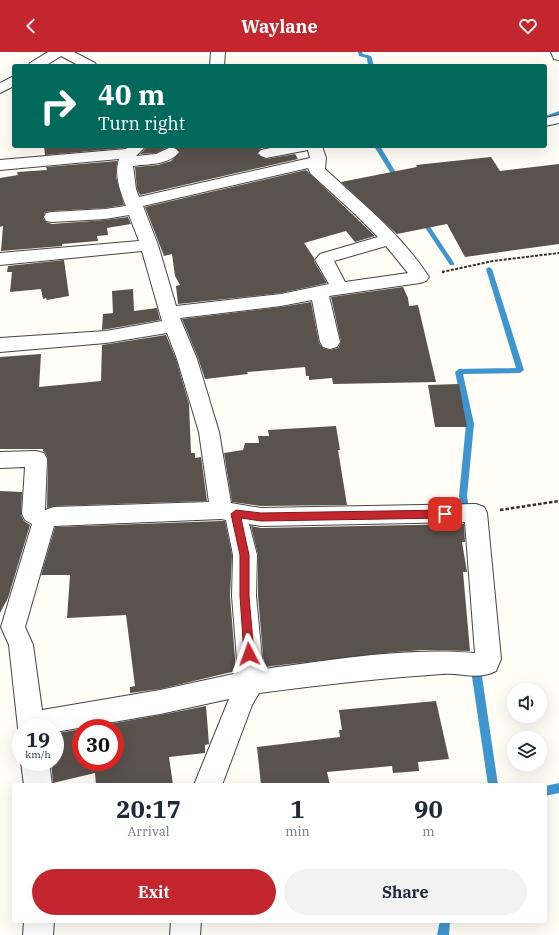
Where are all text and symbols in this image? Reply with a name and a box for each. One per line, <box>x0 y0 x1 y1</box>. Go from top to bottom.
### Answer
icon: back <box>20 15 42 37</box>
text: Waylane <box>241 15 318 38</box>
icon: heart <box>517 15 539 37</box>
text: 40 m <box>98 76 165 113</box>
icon: right <box>32 80 84 132</box>
text: Turn right <box>98 112 185 135</box>
pin <box>428 497 462 531</box>
icon: arrive <box>434 503 456 525</box>
position arrow <box>228 633 270 675</box>
map controls <box>507 683 547 771</box>
button: sound <box>507 683 547 723</box>
speed limit sign: 30 <box>72 719 124 771</box>
text: 19 <box>26 726 50 753</box>
button: layers <box>507 731 547 771</box>
text: km/h <box>25 748 51 761</box>
text: 20:17 <box>116 793 181 825</box>
text: 1 <box>290 793 305 825</box>
text: 90 <box>414 793 443 825</box>
text: Arrival <box>127 823 170 840</box>
text: min <box>285 823 310 840</box>
text: m <box>422 823 435 840</box>
button: Exit <box>32 869 276 915</box>
button: Share <box>284 869 527 915</box>

